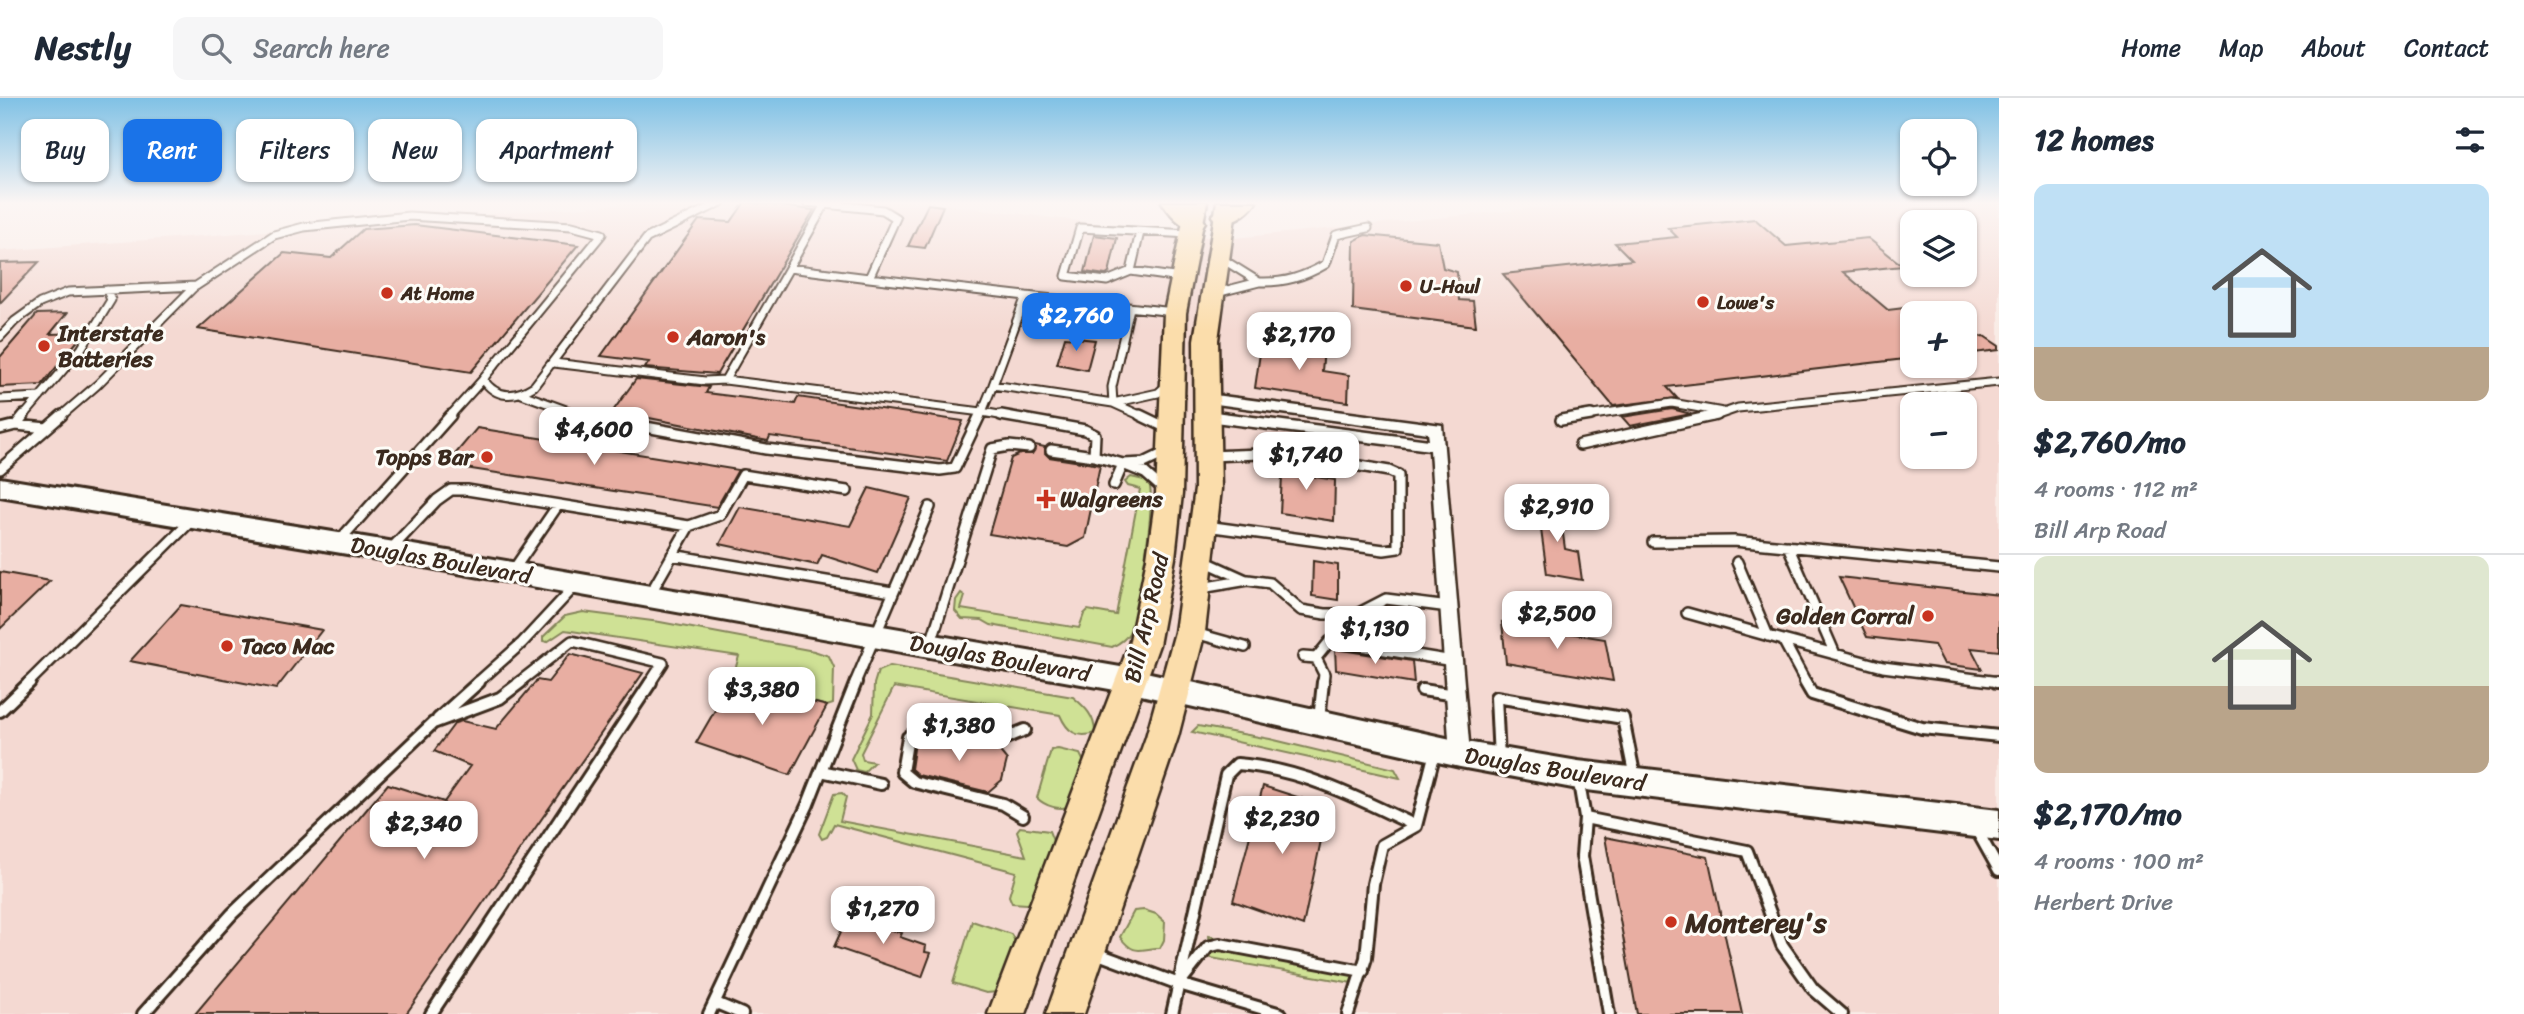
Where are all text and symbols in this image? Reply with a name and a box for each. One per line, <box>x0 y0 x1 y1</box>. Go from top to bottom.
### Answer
search box <box>173 17 663 80</box>
text: Nestly <box>35 19 131 77</box>
text: Search here <box>253 25 390 71</box>
text: Home <box>2121 27 2181 69</box>
text: Map <box>2219 27 2263 69</box>
text: About <box>2301 27 2366 69</box>
text: Contact <box>2404 27 2489 69</box>
icon: search <box>197 29 235 67</box>
text: 12 homes <box>2034 113 2154 167</box>
chip: Buy <box>21 119 109 182</box>
chip: Rent <box>123 119 222 182</box>
chip: Filters <box>236 119 354 182</box>
chip: New <box>368 119 462 182</box>
chip: Apartment <box>476 119 637 182</box>
map controls <box>1900 119 1977 469</box>
button: locate <box>1900 119 1977 196</box>
icon: filters <box>2451 121 2489 159</box>
button: layers <box>1900 210 1977 287</box>
icon: home <box>2199 230 2325 356</box>
place label: U-Haul <box>1420 270 1482 303</box>
place label: At Home <box>400 277 474 310</box>
marker: U-Haul <box>1398 278 1414 294</box>
marker: At Home <box>379 285 395 301</box>
place label: Lowe's <box>1717 286 1775 319</box>
pin: $2,760 <box>1019 294 1133 353</box>
marker: Lowe's <box>1695 294 1711 310</box>
text: $2,760 <box>1038 295 1114 336</box>
button: + <box>1900 301 1977 378</box>
place label: Interstate Batteries <box>57 313 164 380</box>
pin: $2,170 <box>1242 313 1356 372</box>
text: $2,170 <box>1263 314 1335 355</box>
place label: Aaron's <box>686 317 766 358</box>
marker: Aaron's <box>665 329 681 345</box>
marker: Interstate Batteries <box>36 338 52 354</box>
button: − <box>1900 392 1977 469</box>
pin: $4,600 <box>537 408 651 467</box>
text: $4,600 <box>555 409 633 450</box>
text: $2,760/mo <box>2034 415 2186 469</box>
pin: $1,740 <box>1249 432 1363 492</box>
text: $1,740 <box>1269 434 1343 475</box>
place label: Topps Bar <box>375 437 476 478</box>
marker: Topps Bar <box>479 449 495 465</box>
text: 4 rooms · 112 m² <box>2034 469 2198 510</box>
place label: Walgreens <box>1060 479 1163 520</box>
pin: $2,910 <box>1500 484 1614 544</box>
text: $2,910 <box>1520 486 1594 527</box>
marker: Walgreens <box>1038 491 1054 507</box>
text: Bill Arp Road <box>2034 510 2166 551</box>
street label: Douglas Boulevard <box>347 524 536 597</box>
street label: Bill Arp Road <box>1112 547 1182 687</box>
pin: $2,500 <box>1500 592 1614 651</box>
text: $2,500 <box>1518 593 1596 634</box>
place label: Golden Corral <box>1775 596 1915 637</box>
icon: home <box>2199 602 2325 728</box>
pin: $1,130 <box>1318 606 1432 666</box>
text: $1,130 <box>1341 608 1409 649</box>
marker: Golden Corral <box>1920 608 1936 624</box>
street label: Douglas Boulevard <box>906 622 1095 695</box>
place label: Taco Mac <box>241 626 335 667</box>
marker: Taco Mac <box>219 638 235 654</box>
pin: $3,380 <box>705 668 819 727</box>
text: $3,380 <box>724 669 800 710</box>
pin: $1,380 <box>902 704 1016 763</box>
text: $1,380 <box>923 705 995 746</box>
street label: Douglas Boulevard <box>1461 735 1650 804</box>
text: $2,170/mo <box>2034 787 2182 841</box>
pin: $2,230 <box>1225 796 1339 856</box>
text: $2,230 <box>1244 798 1320 839</box>
pin: $2,340 <box>367 802 481 861</box>
text: $2,340 <box>386 803 462 844</box>
text: 4 rooms · 100 m² <box>2034 841 2204 882</box>
text: Herbert Drive <box>2034 882 2173 923</box>
pin: $1,270 <box>826 886 940 946</box>
text: $1,270 <box>847 888 919 929</box>
place label: Monterey's <box>1684 898 1828 947</box>
marker: Monterey's <box>1663 914 1679 930</box>

